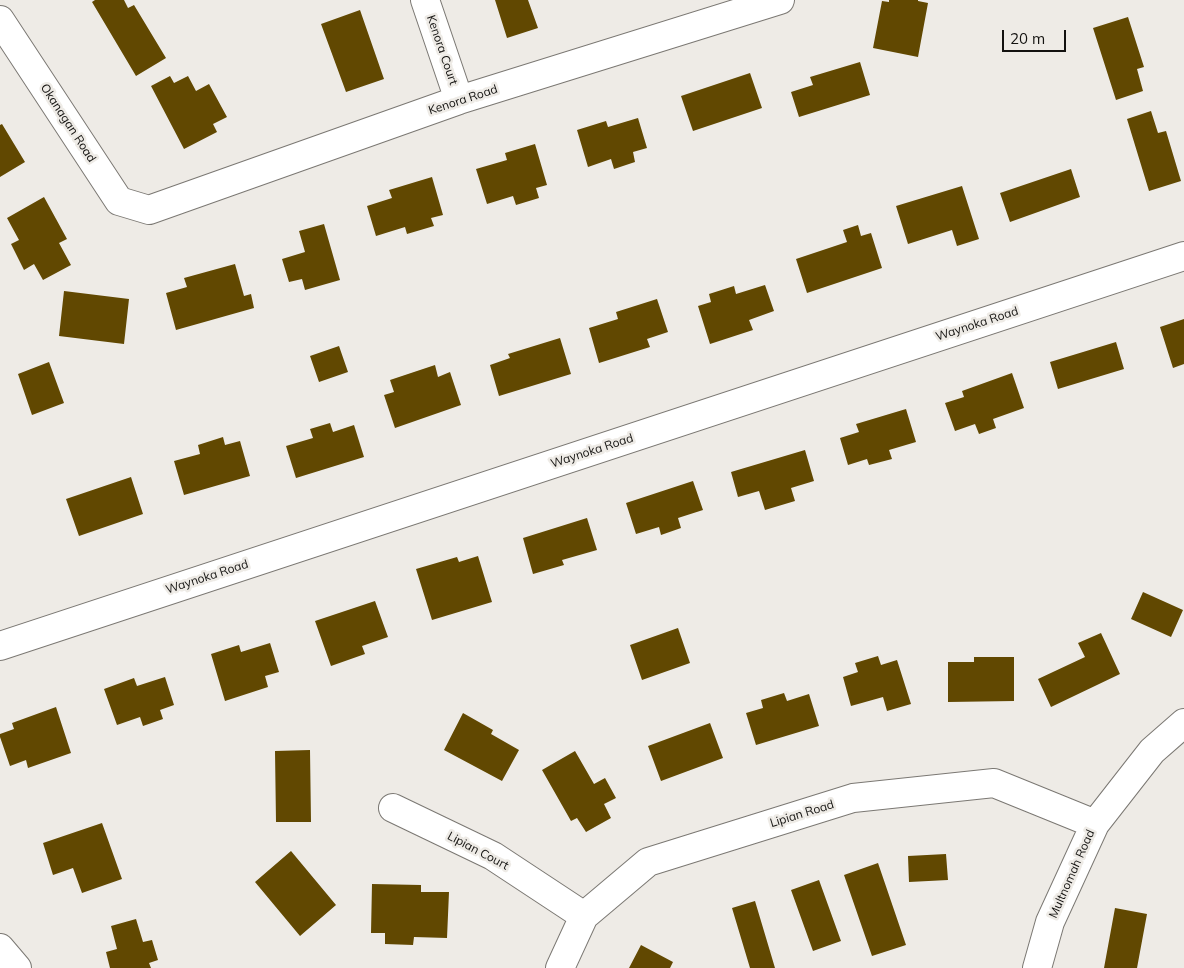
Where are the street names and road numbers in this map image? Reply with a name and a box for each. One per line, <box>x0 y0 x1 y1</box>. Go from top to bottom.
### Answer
street label: Kenora Court <box>423 13 461 87</box>
street label: Okanagan Road <box>37 81 99 165</box>
street label: Kenora Road <box>427 82 499 118</box>
street label: Waynoka Road <box>934 304 1020 344</box>
street label: Waynoka Road <box>549 431 635 471</box>
street label: Waynoka Road <box>164 557 250 597</box>
street label: Lipian Road <box>768 797 836 831</box>
street label: Multnomah Road <box>1046 827 1098 921</box>
street label: Lipian Court <box>445 829 511 873</box>

